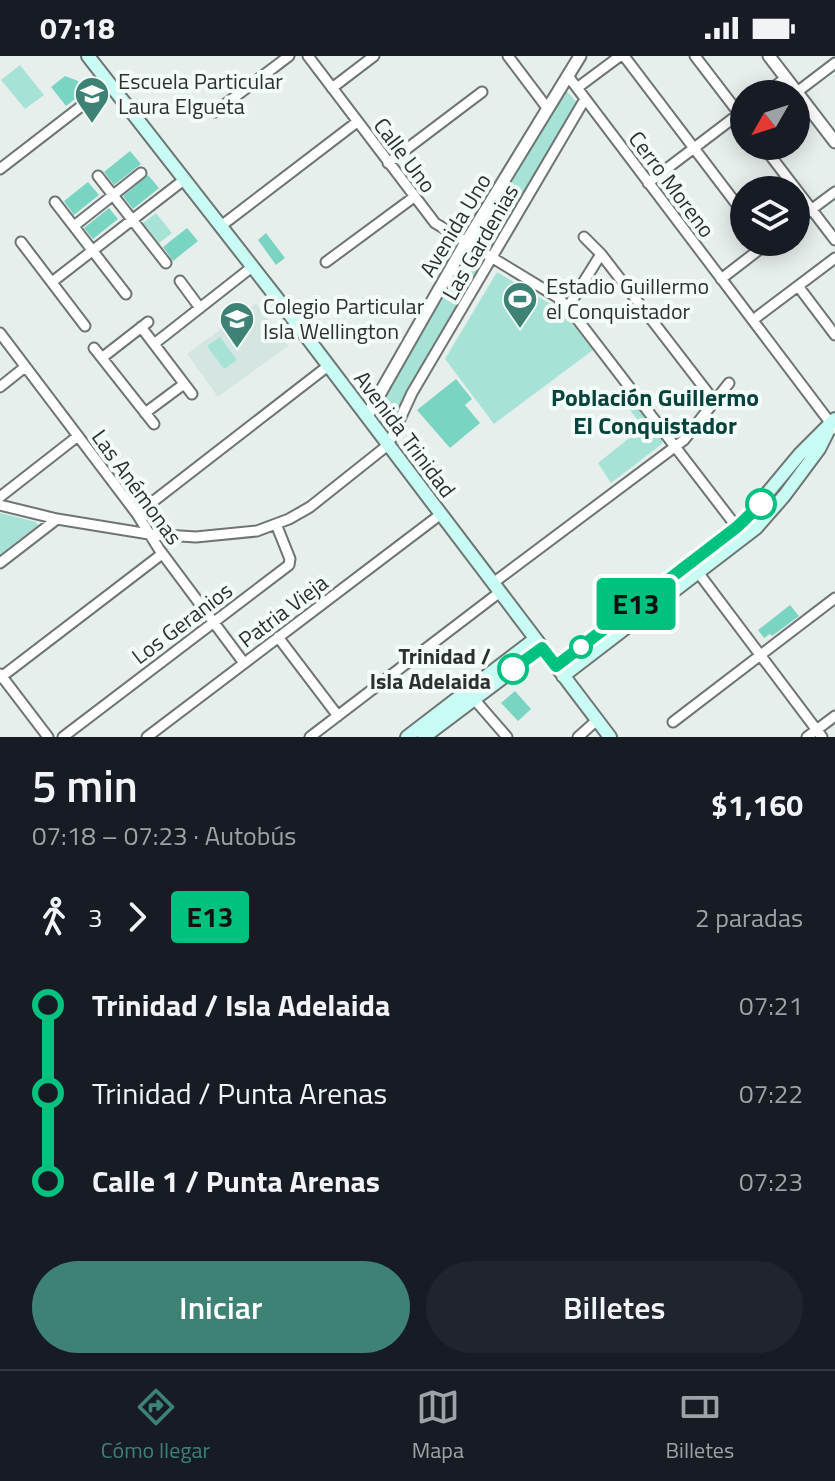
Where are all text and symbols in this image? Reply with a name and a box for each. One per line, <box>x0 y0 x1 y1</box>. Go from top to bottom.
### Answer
text: 07:18 <box>40 5 115 51</box>
place label: Escuela Particular Laura Elgueta <box>118 64 283 123</box>
school or university icon: Escuela Particular Laura Elgueta <box>73 75 111 125</box>
north arrow <box>730 80 810 160</box>
map controls <box>730 80 810 256</box>
street label: Calle Uno <box>365 110 445 200</box>
street label: Cerro Moreno <box>620 123 724 245</box>
street label: Avenida Uno <box>411 167 499 283</box>
button: layers <box>730 176 810 256</box>
street label: Las Gardenias <box>433 178 527 306</box>
place label: Estadio Guillermo el Conquistador <box>546 269 709 328</box>
sports icon: Estadio Guillermo el Conquistador <box>501 280 539 330</box>
place label: Colegio Particular Isla Wellington <box>263 289 425 348</box>
school or university icon: Colegio Particular Isla Wellington <box>218 300 256 350</box>
street label: Avenida Trinidad <box>346 363 464 505</box>
district label: Población Guillermo El Conquistador <box>551 379 759 443</box>
street label: Las Anémonas <box>83 422 191 552</box>
unlabelled marker <box>746 489 776 519</box>
street label: Patria Vieja <box>231 566 335 656</box>
street label: Los Geranios <box>124 574 240 672</box>
line badge: E13 <box>590 578 682 630</box>
text: E13 <box>613 582 659 625</box>
unlabelled marker <box>570 636 592 658</box>
place label: Trinidad / Isla Adelaida <box>370 639 491 698</box>
marker: Trinidad / Isla Adelaida <box>498 654 528 684</box>
text: 5 min <box>32 752 138 819</box>
text: $1,160 <box>711 782 803 828</box>
text: 07:18 – 07:23 · Autobús <box>32 816 296 855</box>
icon: walk <box>32 895 76 939</box>
icon: forward <box>115 895 159 939</box>
text: E13 <box>187 895 233 938</box>
text: 3 <box>88 898 103 937</box>
text: 2 paradas <box>695 898 803 937</box>
text: Trinidad / Isla Adelaida <box>92 982 390 1028</box>
text: 07:21 <box>739 986 803 1025</box>
text: Trinidad / Punta Arenas <box>92 1070 387 1116</box>
text: 07:22 <box>739 1074 803 1113</box>
text: Calle 1 / Punta Arenas <box>92 1158 380 1204</box>
text: 07:23 <box>739 1162 803 1201</box>
button: Iniciar <box>32 1261 410 1353</box>
button: Billetes <box>426 1261 803 1353</box>
tab: Cómo llegar <box>101 1385 210 1467</box>
tab: Mapa <box>412 1385 464 1467</box>
tab: Billetes <box>666 1385 734 1467</box>

